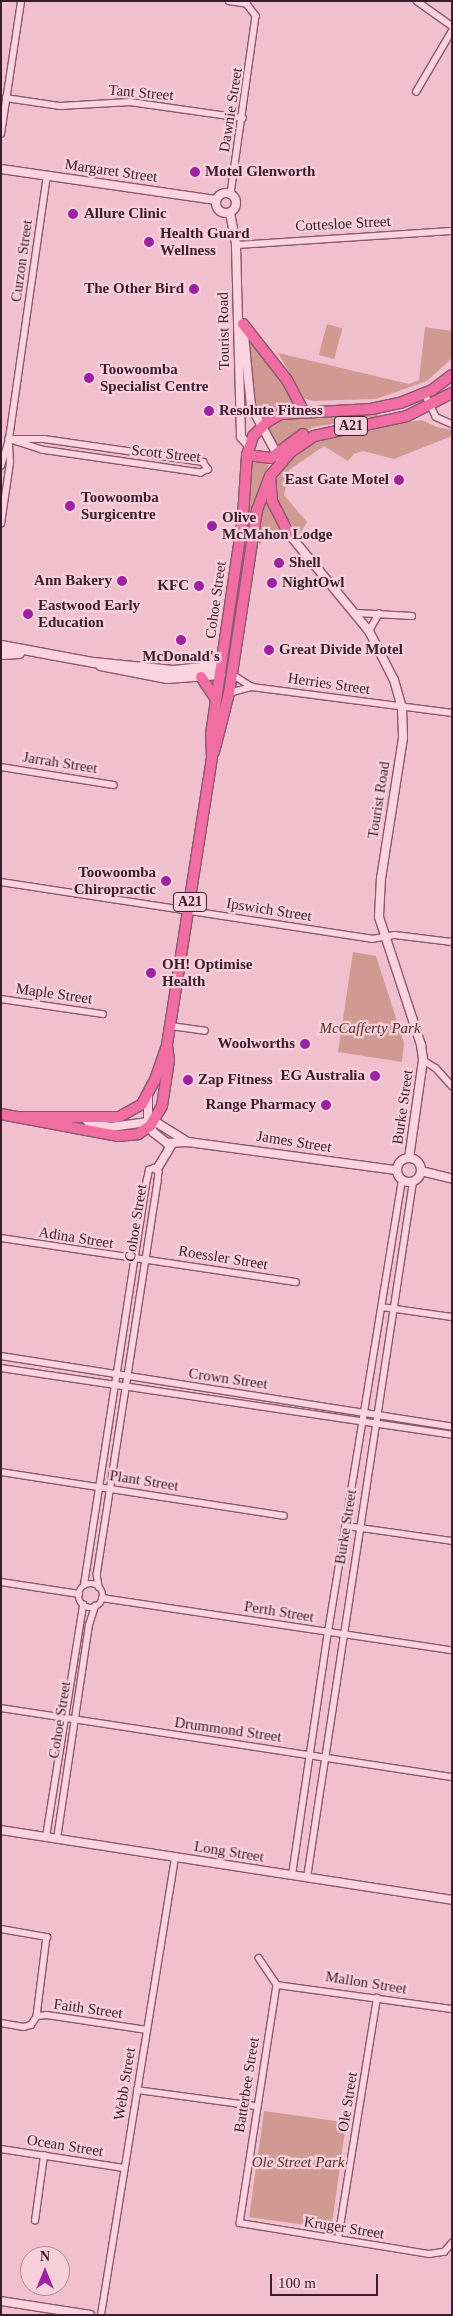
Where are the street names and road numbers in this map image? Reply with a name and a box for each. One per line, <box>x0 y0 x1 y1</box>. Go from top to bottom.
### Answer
street label: Dawnie Street <box>215 66 247 154</box>
street label: Tant Street <box>108 81 174 105</box>
street label: Margaret Street <box>63 156 159 186</box>
street label: Cottesloe Street <box>295 213 391 235</box>
street label: Curzon Street <box>7 219 37 303</box>
street label: Tourist Road <box>214 292 234 370</box>
road number: A21 <box>334 414 368 438</box>
street label: Scott Street <box>130 441 202 467</box>
street label: Cohoe Street <box>202 560 230 640</box>
street label: Herries Street <box>287 669 371 699</box>
street label: Jarrah Street <box>21 748 99 778</box>
street label: Tourist Road <box>364 760 394 840</box>
road number: A21 <box>172 890 208 914</box>
street label: Ipswich Street <box>225 894 313 926</box>
street label: Maple Street <box>15 980 93 1008</box>
street label: Burke Street <box>389 1068 417 1146</box>
street label: James Street <box>255 1127 333 1157</box>
street label: Cohoe Street <box>121 1183 151 1263</box>
street label: Adina Street <box>37 1223 115 1253</box>
street label: Roessler Street <box>177 1242 269 1274</box>
street label: Crown Street <box>187 1365 269 1393</box>
street label: Plant Street <box>108 1467 180 1495</box>
street label: Burke Street <box>331 1488 361 1566</box>
street label: Perth Street <box>243 1598 315 1626</box>
street label: Cohoe Street <box>45 1680 75 1760</box>
street label: Drummond Street <box>173 1714 283 1746</box>
street label: Long Street <box>193 1838 265 1866</box>
street label: Mallon Street <box>324 1968 408 1998</box>
street label: Faith Street <box>52 1995 124 2023</box>
street label: Batterbee Street <box>231 2036 263 2134</box>
street label: Webb Street <box>110 2046 140 2122</box>
street label: Ole Street <box>334 2071 362 2133</box>
street label: Ocean Street <box>26 2131 104 2161</box>
street label: Kruger Street <box>302 2213 386 2243</box>

